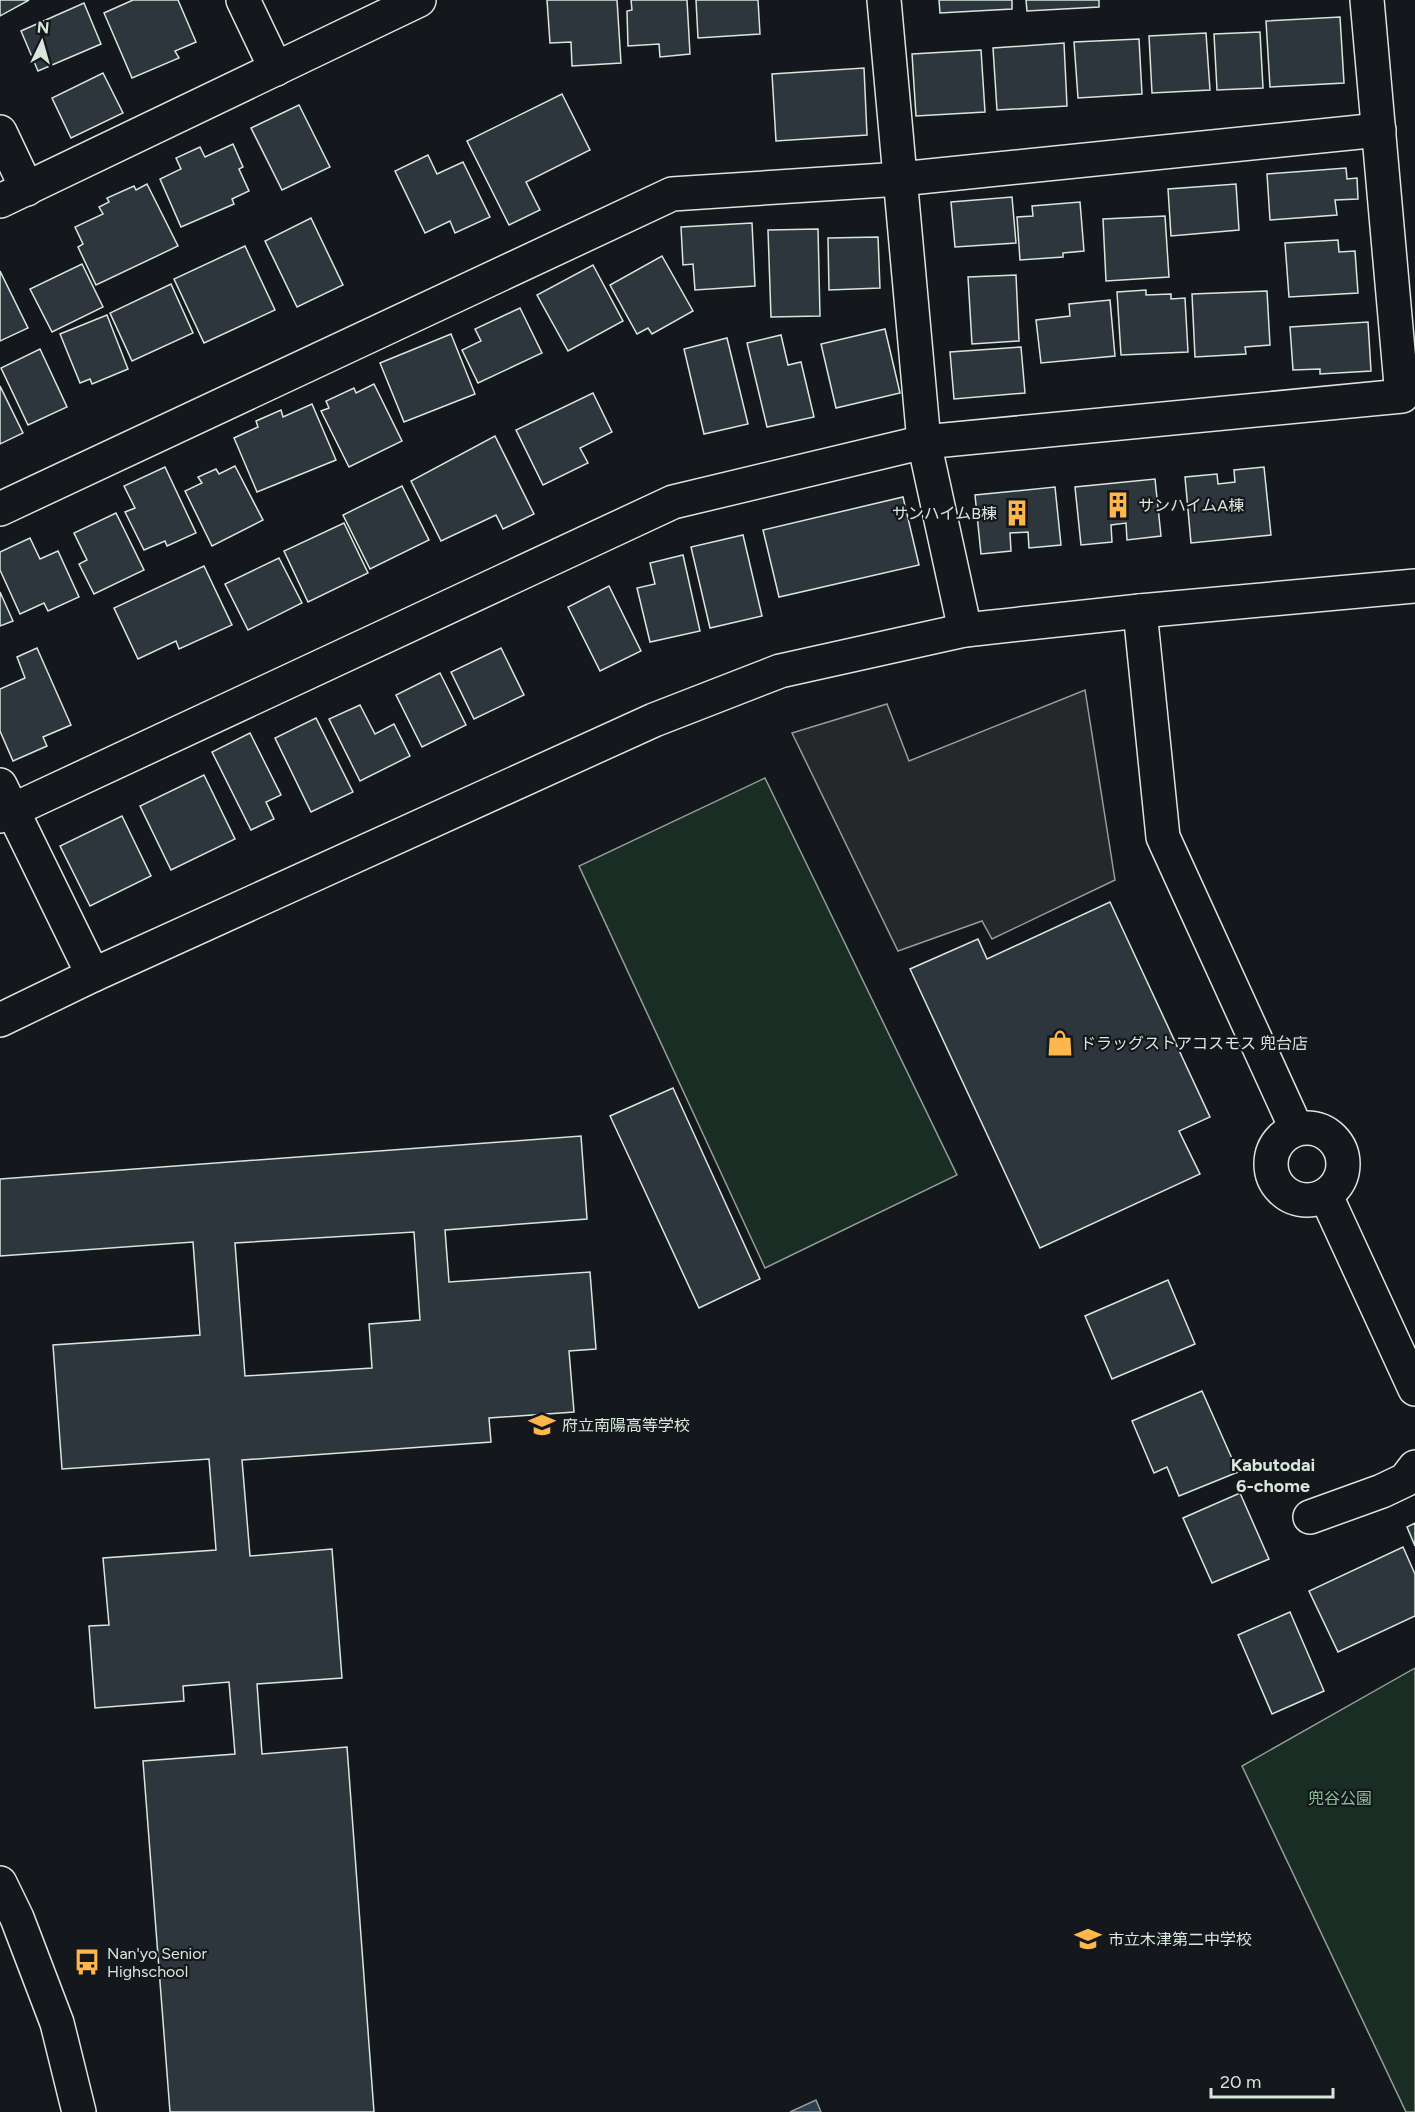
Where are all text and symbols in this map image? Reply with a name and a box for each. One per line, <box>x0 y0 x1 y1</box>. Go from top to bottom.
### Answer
north arrow <box>12 12 72 72</box>
text: N <box>36 18 50 38</box>
building icon: サンハイムA棟 <box>1103 490 1133 520</box>
place label: サンハイムA棟 <box>1138 496 1244 515</box>
building icon: サンハイムB棟 <box>1002 498 1032 528</box>
place label: サンハイムB棟 <box>892 504 997 523</box>
shop icon: ドラッグストアコスモス 兜台店 <box>1045 1028 1075 1058</box>
place label: ドラッグストアコスモス 兜台店 <box>1080 1034 1308 1053</box>
school or university icon: 府立南陽高等学校 <box>527 1410 557 1440</box>
place label: 府立南陽高等学校 <box>562 1416 690 1435</box>
district label: Kabutodai 6-chome <box>1231 1454 1315 1497</box>
park label: 兜谷公園 <box>1308 1789 1372 1808</box>
school or university icon: 市立木津第二中学校 <box>1073 1924 1103 1954</box>
place label: 市立木津第二中学校 <box>1108 1930 1252 1949</box>
place label: Nan'yo Senior Highschool <box>107 1944 208 1981</box>
bus stop icon: Nan'yo Senior Highschool <box>72 1947 102 1977</box>
scale bar <box>1211 2061 1332 2099</box>
text: 20 m <box>1220 2071 1261 2093</box>

